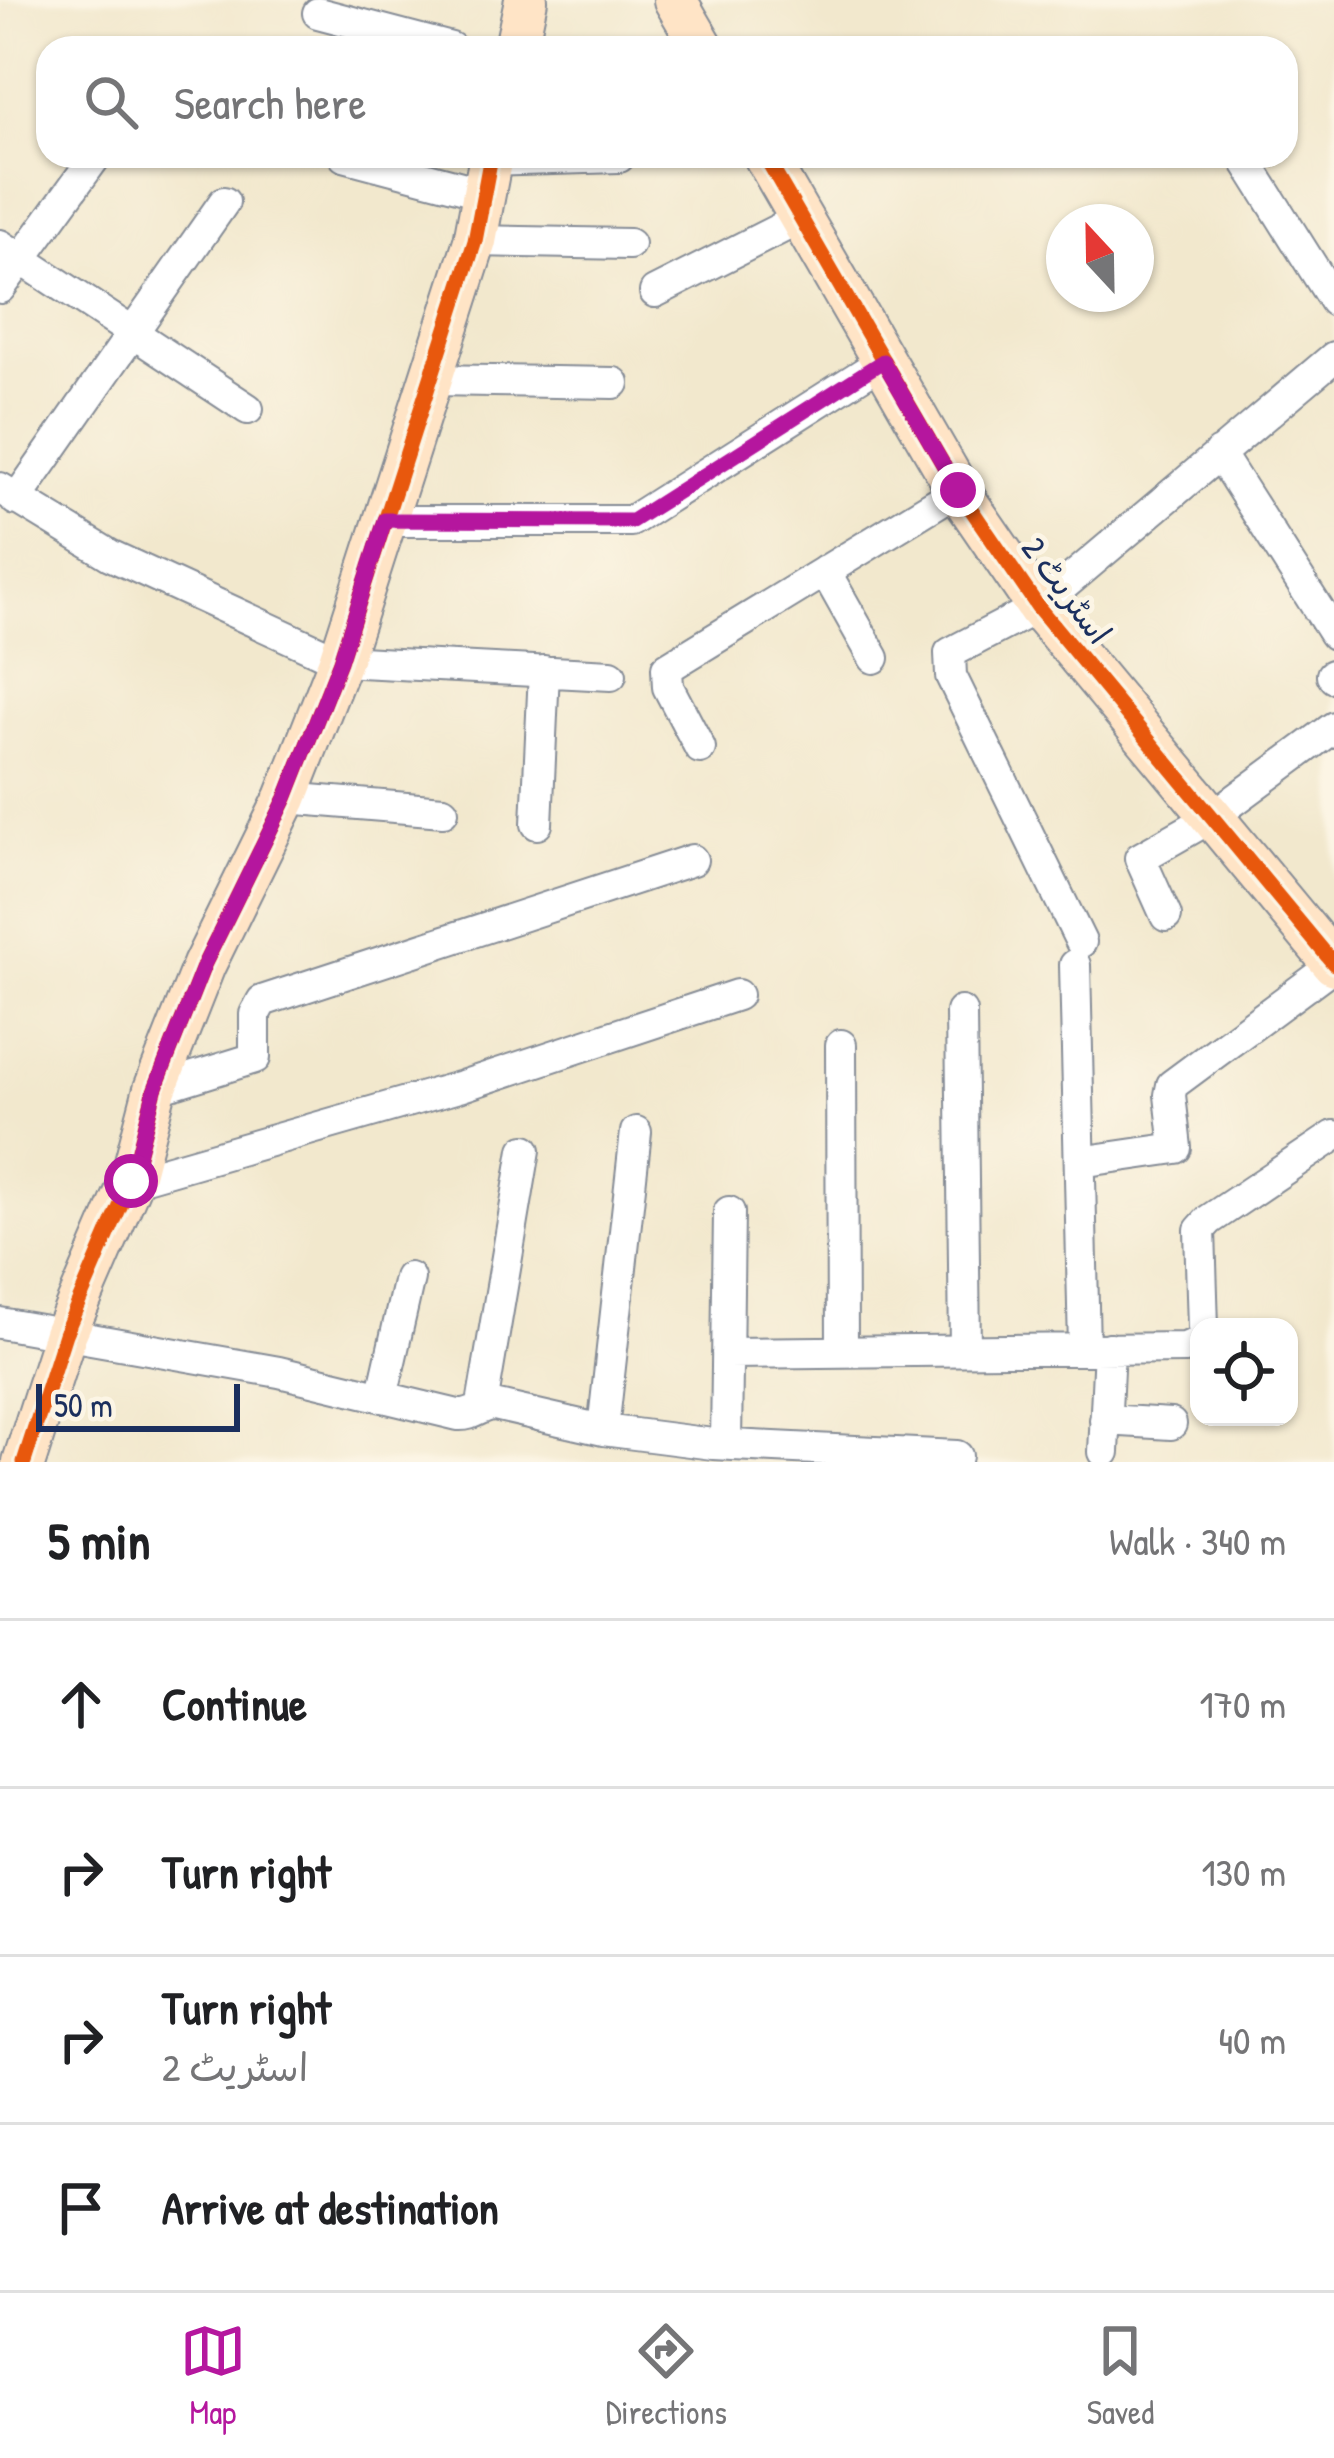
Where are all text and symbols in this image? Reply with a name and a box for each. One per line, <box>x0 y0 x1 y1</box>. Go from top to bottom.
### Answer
search box <box>36 36 1298 168</box>
icon: search <box>78 69 144 135</box>
text: Search here <box>174 72 366 133</box>
north arrow <box>1046 204 1154 312</box>
route end <box>931 463 985 517</box>
street label: اسٹریٹ 2 <box>1012 527 1122 653</box>
route start <box>104 1154 158 1208</box>
map controls <box>1190 1318 1298 1426</box>
button: locate <box>1190 1318 1298 1426</box>
scale bar <box>36 1378 240 1431</box>
text: 50 m <box>54 1383 113 1427</box>
text: 5 min <box>48 1506 150 1575</box>
text: Walk · 340 m <box>1109 1514 1286 1567</box>
icon: ahead <box>48 1671 114 1737</box>
text: Continue <box>162 1673 307 1734</box>
text: 170 m <box>1200 1677 1286 1730</box>
icon: right <box>48 1839 114 1905</box>
text: Turn right <box>162 1841 331 1902</box>
text: 130 m <box>1201 1845 1286 1898</box>
text: Turn right <box>162 1977 331 2038</box>
icon: right <box>48 2007 114 2073</box>
text: 40 m <box>1218 2013 1286 2066</box>
text: اسٹریٹ 2 <box>162 2040 308 2093</box>
icon: arrive <box>48 2175 114 2241</box>
text: Arrive at destination <box>162 2177 499 2238</box>
tab: Map <box>180 2318 246 2434</box>
tab: Directions <box>606 2318 727 2434</box>
tab: Saved <box>1087 2318 1154 2434</box>

